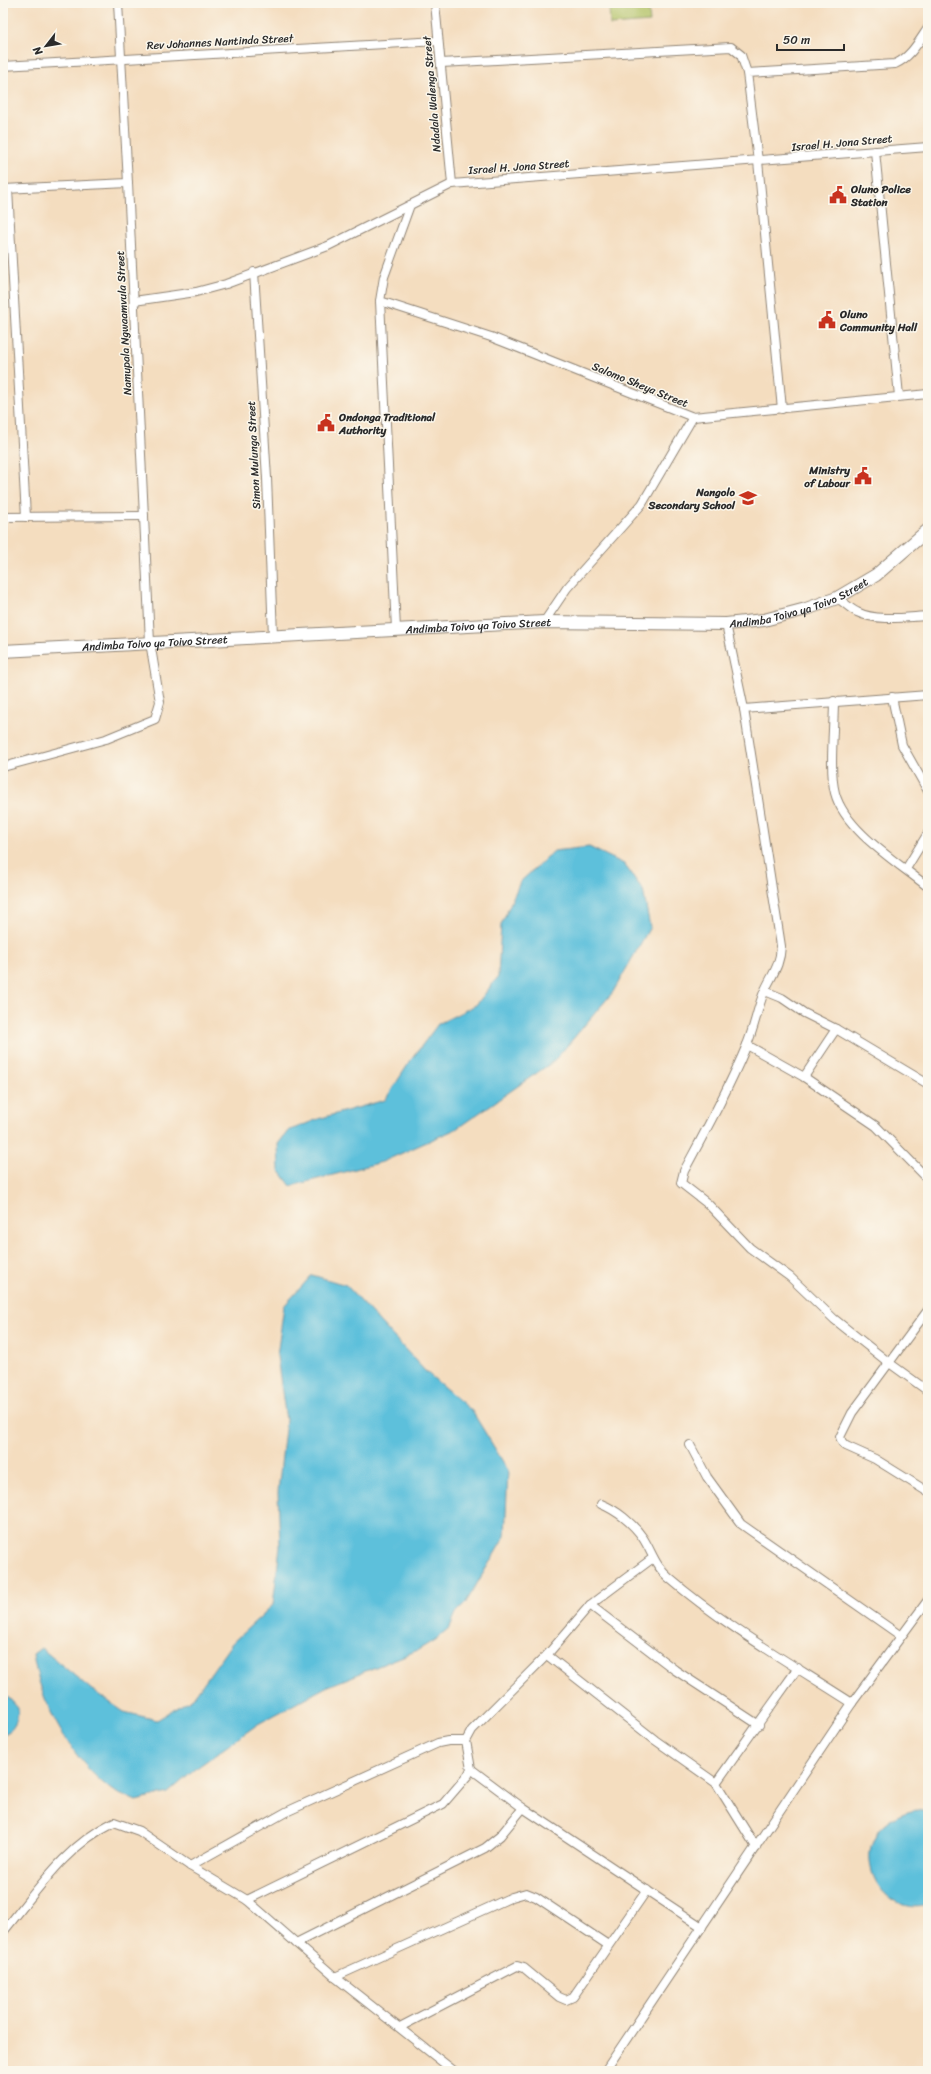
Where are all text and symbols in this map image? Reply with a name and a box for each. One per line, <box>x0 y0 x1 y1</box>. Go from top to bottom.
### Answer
north arrow <box>26 26 66 66</box>
scale bar <box>777 26 844 52</box>
street label: Rev Johannes Nantinda Street <box>146 29 294 55</box>
text: 50 m <box>783 29 810 51</box>
street label: Ndadala Walenga Street <box>417 35 447 153</box>
text: N <box>28 42 48 60</box>
street label: Israel H. Jona Street <box>790 129 893 157</box>
street label: Israel H. Jona Street <box>467 154 570 180</box>
place label: Oluno Police Station <box>850 180 911 212</box>
public building icon: Oluno Police Station <box>828 185 848 205</box>
street label: Namupala Ngwaamvula Street <box>111 250 137 396</box>
place label: Oluno Community Hall <box>839 305 918 337</box>
public building icon: Oluno Community Hall <box>817 310 837 330</box>
street label: Salomo Sheya Street <box>589 357 691 413</box>
street label: Simon Mulunga Street <box>242 400 266 510</box>
place label: Ondonga Traditional Authority <box>338 408 436 440</box>
public building icon: Ondonga Traditional Authority <box>316 413 336 433</box>
place label: Ministry of Labour <box>804 461 851 493</box>
public building icon: Ministry of Labour <box>853 466 873 486</box>
place label: Nangolo Secondary School <box>648 483 736 515</box>
school or university icon: Nangolo Secondary School <box>738 488 758 508</box>
street label: Andimba Toivo ya Toivo Street <box>727 572 872 633</box>
street label: Andimba Toivo ya Toivo Street <box>404 612 551 639</box>
street label: Andimba Toivo ya Toivo Street <box>80 629 228 656</box>

